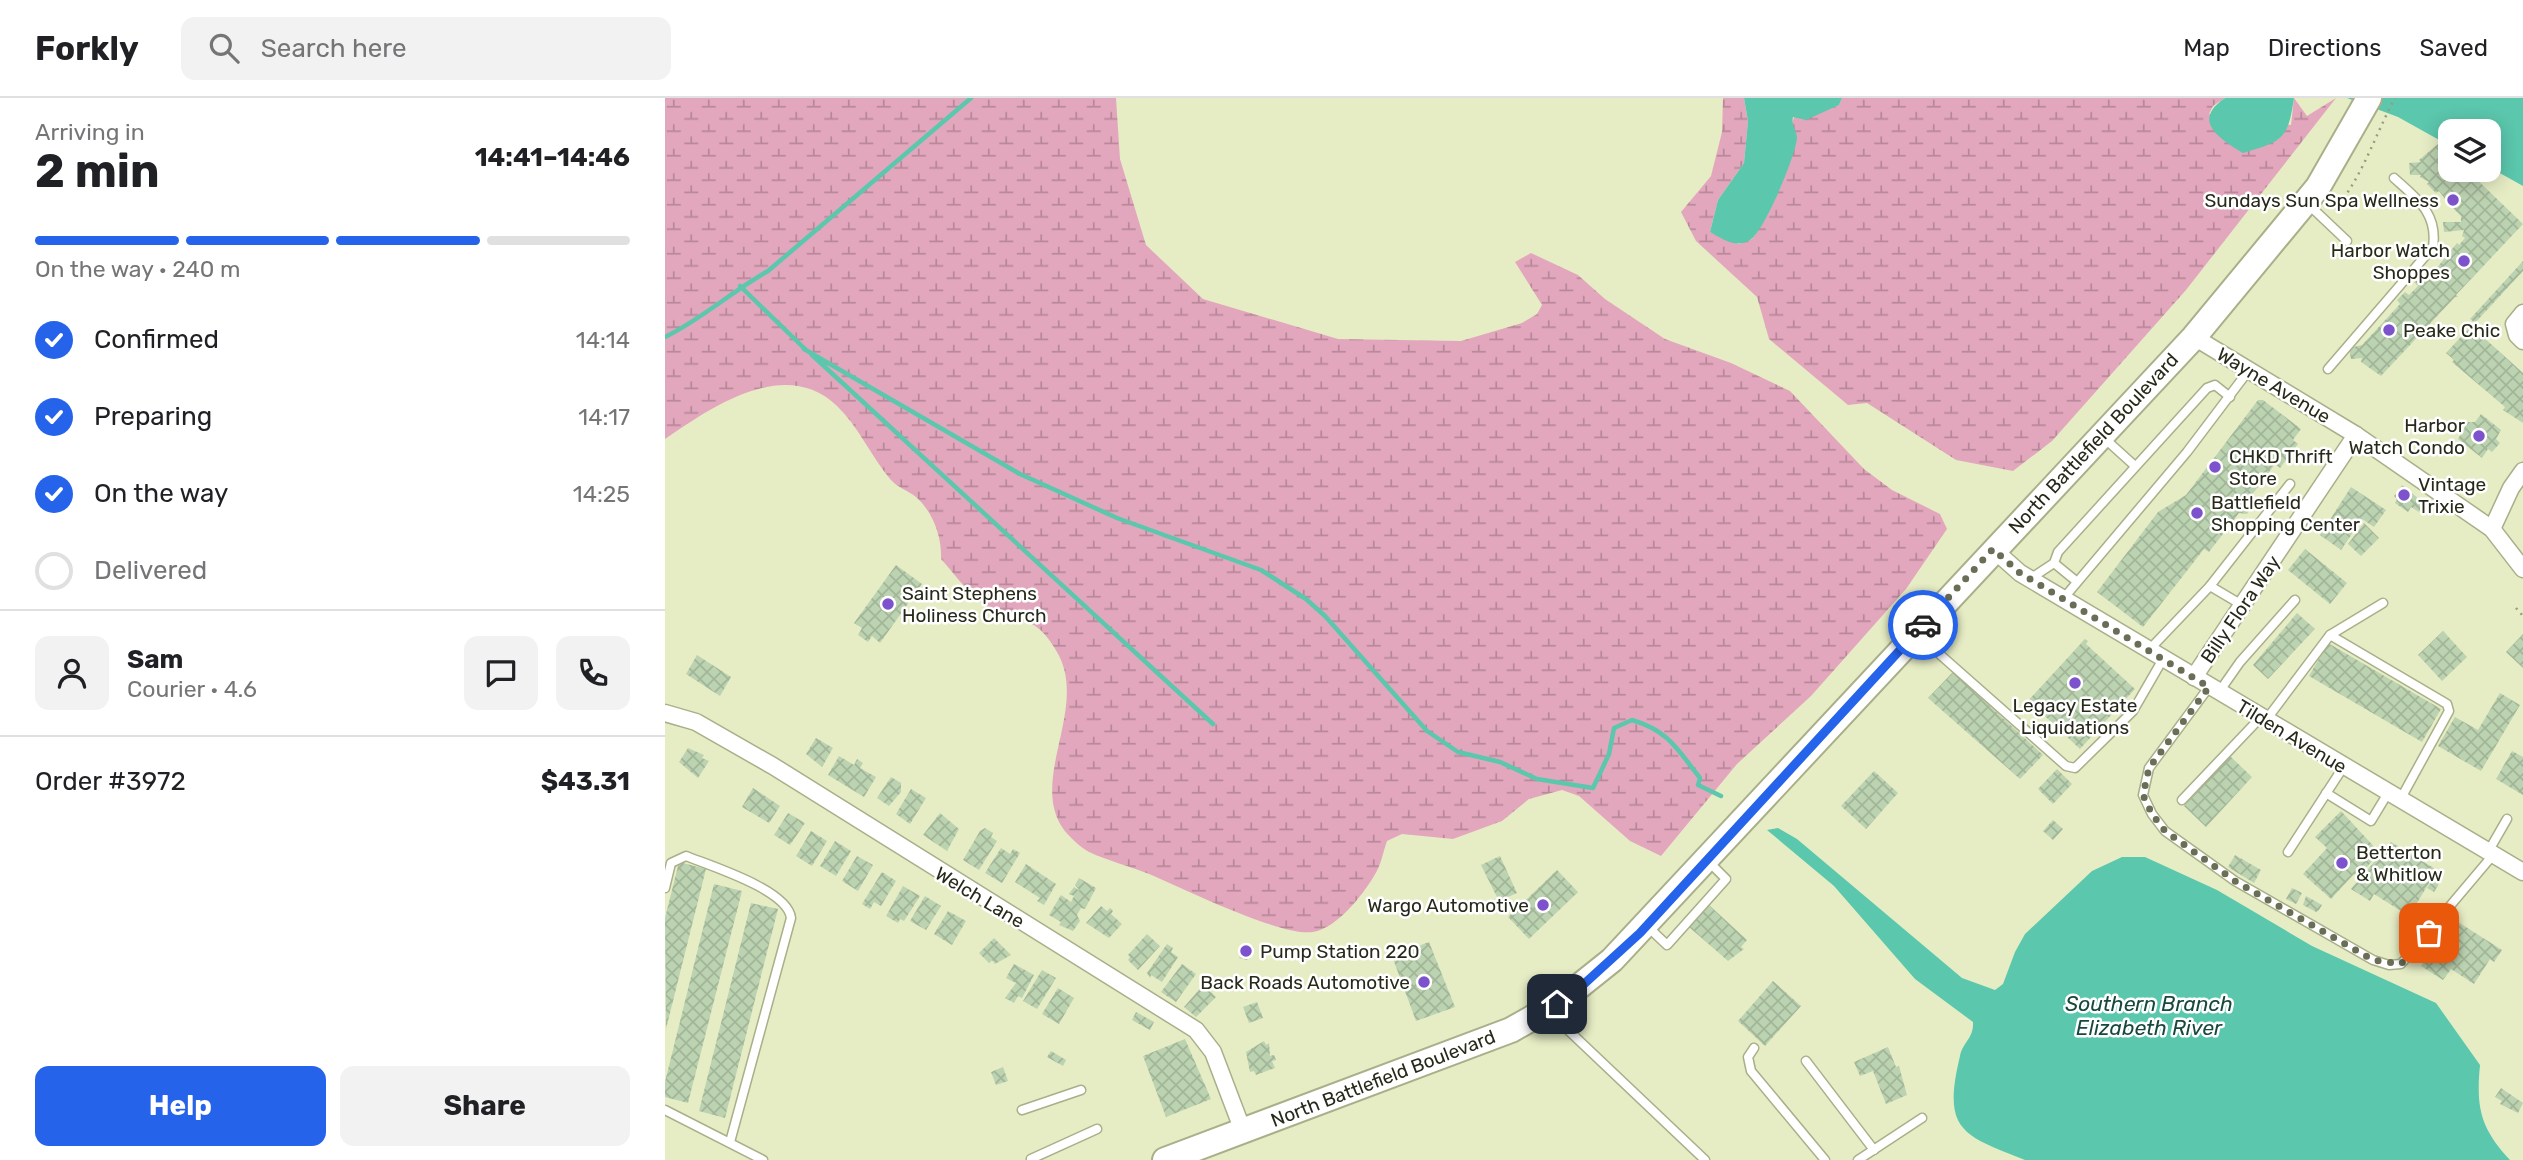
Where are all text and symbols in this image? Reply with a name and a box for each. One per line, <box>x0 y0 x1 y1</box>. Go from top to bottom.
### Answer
search box <box>181 17 671 80</box>
text: Forkly <box>35 29 139 68</box>
icon: search <box>205 29 243 67</box>
text: Search here <box>261 33 407 64</box>
text: Map <box>2183 34 2230 62</box>
text: Directions <box>2268 34 2381 62</box>
text: Saved <box>2419 34 2488 62</box>
text: Arriving in <box>35 118 145 146</box>
map controls <box>2438 119 2501 182</box>
button: layers <box>2438 119 2501 182</box>
text: 14:41–14:46 <box>475 142 630 173</box>
text: 2 min <box>35 144 160 199</box>
place label: Sundays Sun Spa Wellness <box>2204 189 2439 212</box>
marker: Sundays Sun Spa Wellness <box>2445 192 2461 208</box>
place label: Harbor Watch Shoppes <box>2331 239 2450 284</box>
marker: Harbor Watch Shoppes <box>2456 253 2472 269</box>
text: On the way · 240 m <box>35 255 240 283</box>
place label: Peake Chic <box>2403 319 2500 342</box>
icon: check <box>35 321 73 359</box>
marker: Peake Chic <box>2381 322 2397 338</box>
text: Confirmed <box>94 324 219 355</box>
text: 14:14 <box>576 326 630 354</box>
street label: Wayne Avenue <box>2213 343 2335 428</box>
street label: North Battlefield Boulevard <box>2004 348 2183 538</box>
icon: check <box>35 398 73 436</box>
text: Preparing <box>94 401 212 432</box>
text: 14:17 <box>578 403 630 431</box>
place label: Harbor Watch Condo <box>2348 414 2466 459</box>
marker: Harbor Watch Condo <box>2471 428 2487 444</box>
place label: CHKD Thrift Store <box>2229 445 2333 490</box>
marker: CHKD Thrift Store <box>2207 459 2223 475</box>
place label: Vintage Trixie <box>2418 473 2486 518</box>
icon: check <box>35 475 73 513</box>
text: On the way <box>94 478 228 509</box>
text: 14:25 <box>573 480 630 508</box>
marker: Vintage Trixie <box>2396 487 2412 503</box>
place label: Battlefield Shopping Center <box>2211 491 2361 536</box>
marker: Battlefield Shopping Center <box>2189 505 2205 521</box>
street label: Billy Flora Way <box>2196 551 2285 668</box>
text: Delivered <box>94 555 207 586</box>
place label: Saint Stephens Holiness Church <box>902 582 1047 627</box>
courier <box>1888 590 1958 660</box>
marker: Saint Stephens Holiness Church <box>880 596 896 612</box>
icon: car <box>1904 606 1942 644</box>
button: person <box>35 636 109 710</box>
button: chat <box>464 636 538 710</box>
button: phone <box>556 636 630 710</box>
text: Sam <box>127 644 183 675</box>
text: Courier · 4.6 <box>127 675 257 703</box>
marker: Legacy Estate Liquidations <box>2067 675 2083 691</box>
place label: Legacy Estate Liquidations <box>2013 694 2137 739</box>
street label: Tilden Avenue <box>2233 695 2351 778</box>
text: Order #3972 <box>35 766 186 797</box>
text: $43.31 <box>541 766 630 797</box>
place label: Betterton & Whitlow <box>2356 841 2443 886</box>
marker: Betterton & Whitlow <box>2334 855 2350 871</box>
street label: Welch Lane <box>931 862 1029 933</box>
place label: Wargo Automotive <box>1367 894 1529 917</box>
marker: Wargo Automotive <box>1535 897 1551 913</box>
pin <box>2399 903 2459 963</box>
icon: bag <box>2410 914 2448 952</box>
place label: Pump Station 220 <box>1260 940 1420 963</box>
marker: Pump Station 220 <box>1238 943 1254 959</box>
place label: Back Roads Automotive <box>1200 971 1410 994</box>
marker: Back Roads Automotive <box>1416 974 1432 990</box>
pin <box>1527 974 1587 1034</box>
icon: home <box>1538 985 1576 1023</box>
water label: Southern Branch Elizabeth River <box>2065 991 2233 1040</box>
street label: North Battlefield Boulevard <box>1268 1025 1499 1132</box>
button: Help <box>35 1066 326 1146</box>
button: Share <box>340 1066 630 1146</box>

